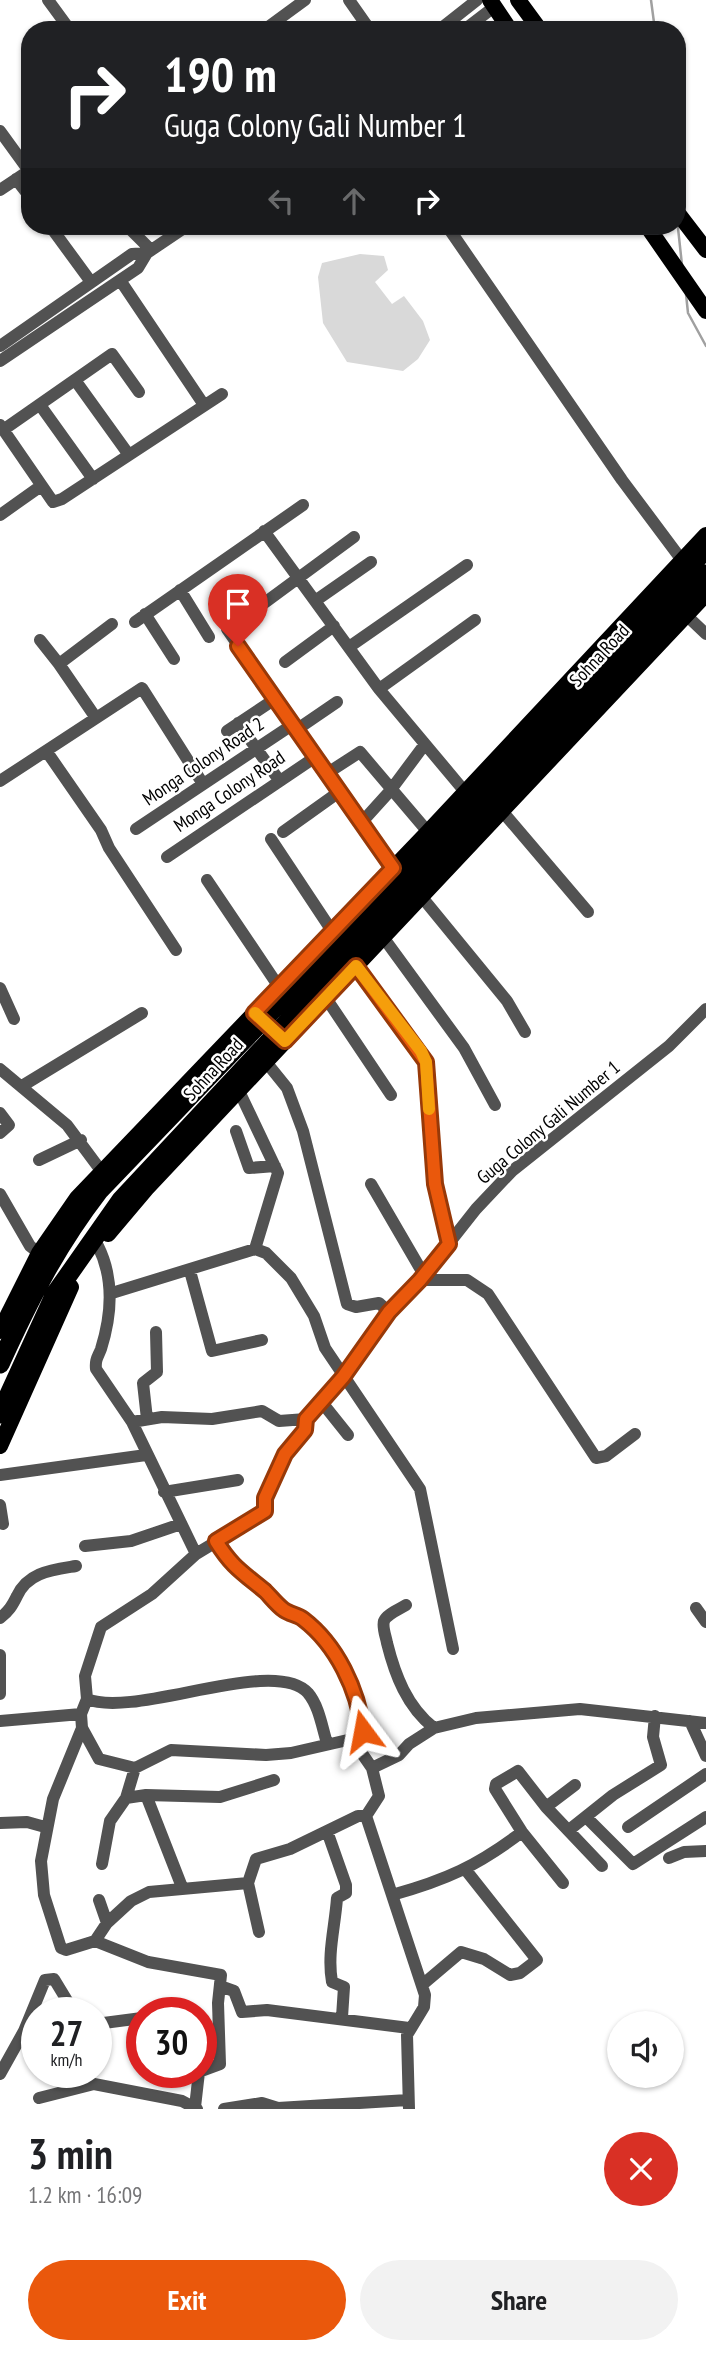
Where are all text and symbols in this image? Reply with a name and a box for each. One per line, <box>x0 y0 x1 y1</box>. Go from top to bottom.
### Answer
text: 190 m <box>164 42 277 106</box>
icon: right <box>49 49 140 140</box>
text: Guga Colony Gali Number 1 <box>164 104 467 146</box>
icon: left <box>262 182 300 220</box>
icon: ahead <box>335 182 373 220</box>
icon: right <box>408 182 446 220</box>
pin <box>208 574 268 646</box>
icon: arrive <box>219 585 257 623</box>
street label: Sohna Road <box>564 619 634 691</box>
street label: Monga Colony Road 2 <box>138 712 268 810</box>
street label: Monga Colony Road <box>169 745 289 837</box>
street label: Sohna Road <box>178 1033 248 1105</box>
street label: Guga Colony Gali Number 1 <box>471 1055 625 1189</box>
position arrow <box>326 1694 400 1768</box>
speed limit sign: 30 <box>126 1997 217 2088</box>
text: 27 <box>50 2010 83 2056</box>
map controls <box>607 2011 684 2088</box>
button: sound <box>607 2011 684 2088</box>
text: km/h <box>51 2048 82 2071</box>
text: 3 min <box>28 2126 113 2181</box>
button: close <box>604 2132 678 2206</box>
text: 1.2 km · 16:09 <box>28 2180 142 2209</box>
button: Exit <box>28 2260 346 2340</box>
button: Share <box>360 2260 678 2340</box>

